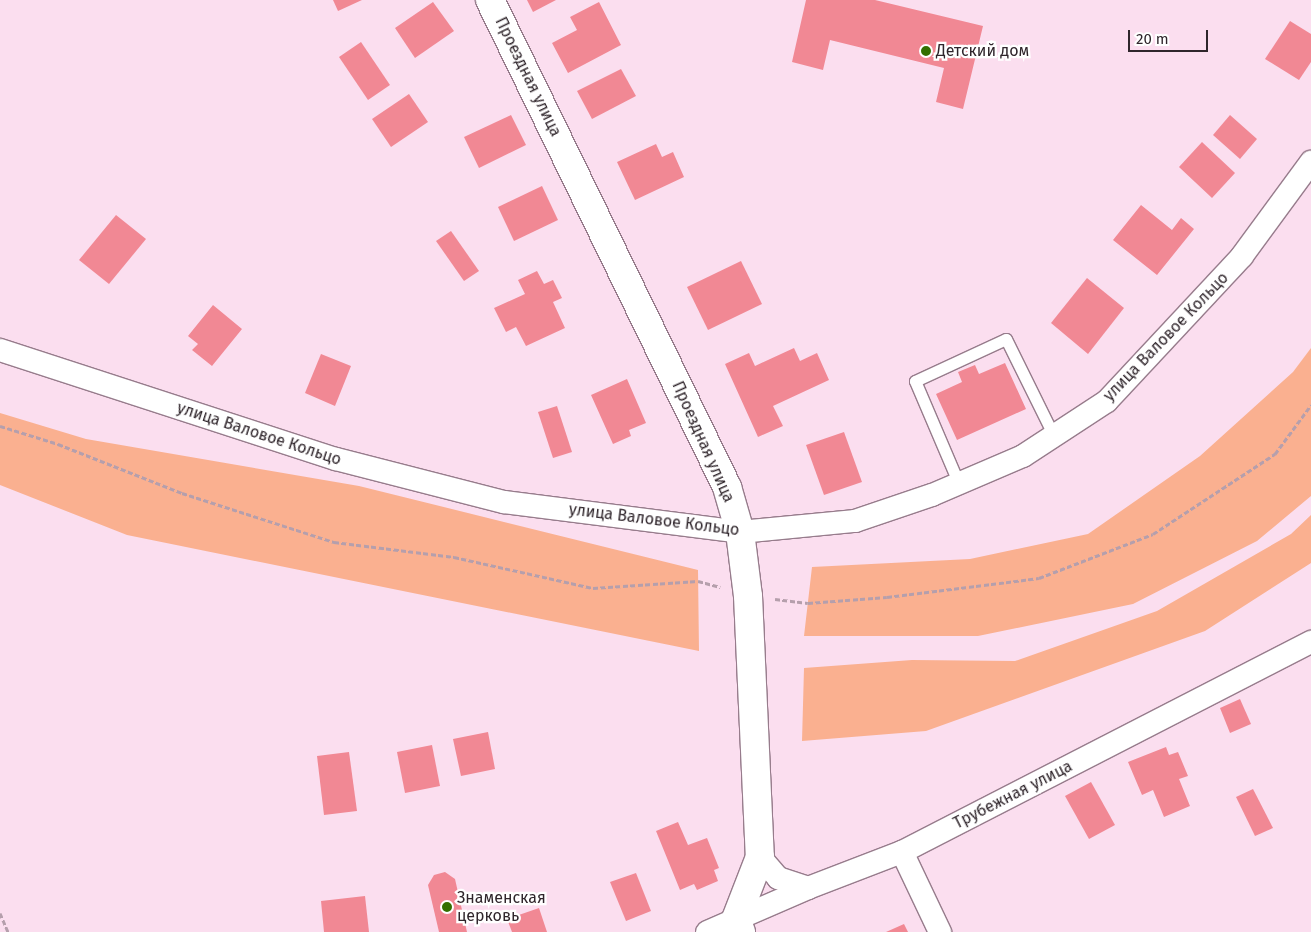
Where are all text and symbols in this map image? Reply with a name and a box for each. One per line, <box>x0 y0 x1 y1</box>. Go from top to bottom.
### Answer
street label: Проездная улица <box>491 14 565 140</box>
scale bar <box>1131 20 1211 52</box>
text: 20 m <box>1136 30 1169 48</box>
place label: Детский дом <box>936 41 1029 61</box>
marker: Детский дом <box>920 45 932 57</box>
street label: улица Валовое Кольцо <box>1100 269 1232 405</box>
street label: Проездная улица <box>668 378 738 506</box>
street label: улица Валовое Кольцо <box>174 398 344 470</box>
street label: улица Валовое Кольцо <box>568 500 740 540</box>
street label: Трубежная улица <box>950 757 1076 833</box>
place label: Знаменская церковь <box>457 888 546 926</box>
marker: Знаменская церковь <box>441 901 453 913</box>

